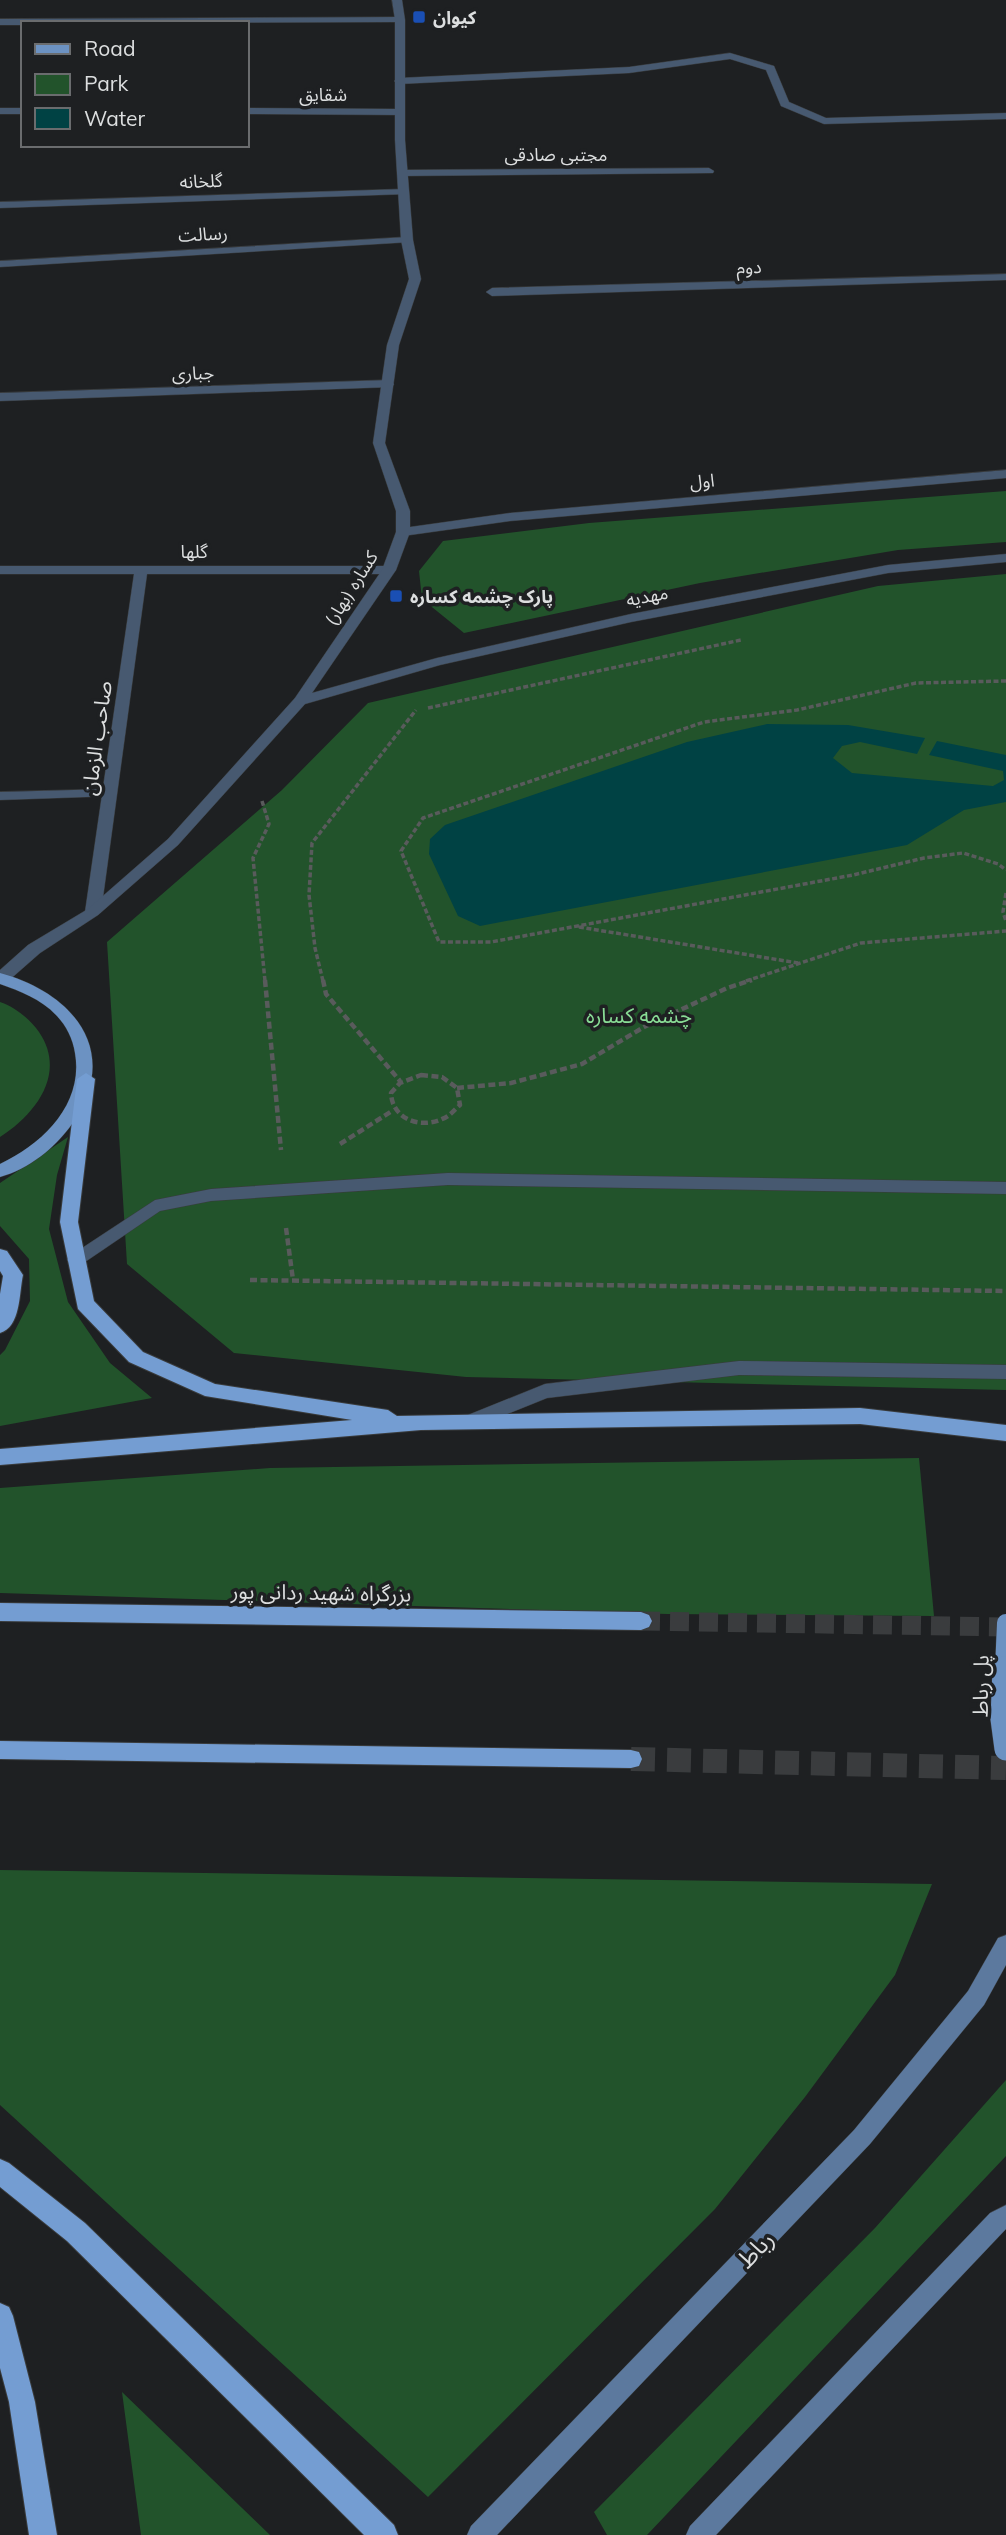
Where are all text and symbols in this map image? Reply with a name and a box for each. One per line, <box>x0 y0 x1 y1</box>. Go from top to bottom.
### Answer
place label: کیوان <box>433 6 477 29</box>
marker: کیوان <box>411 9 427 25</box>
legend <box>21 21 248 147</box>
text: Road <box>84 35 135 61</box>
text: Park <box>84 70 128 96</box>
street label: شقایق <box>299 83 347 106</box>
text: Water <box>84 105 145 131</box>
street label: مجتبی صادقی <box>504 143 608 166</box>
street label: گلخانه <box>179 169 224 193</box>
street label: رسالت <box>178 221 228 247</box>
street label: دوم <box>736 255 762 282</box>
street label: جباری <box>171 361 215 385</box>
street label: اول <box>689 468 715 494</box>
street label: گلها <box>180 540 208 563</box>
street label: کساره (بهار) <box>319 546 383 629</box>
street label: مهدیه <box>624 581 670 611</box>
place label: پارک چشمه کساره <box>410 585 553 608</box>
marker: پارک چشمه کساره <box>388 588 404 604</box>
street label: صاحب الزمان <box>75 679 117 797</box>
park label: چشمه کساره <box>586 1002 692 1029</box>
street label: بزرگراه شهید ردانی پور <box>230 1577 411 1608</box>
street label: پل رباط <box>966 1655 995 1717</box>
street label: رباط <box>730 2224 780 2274</box>

